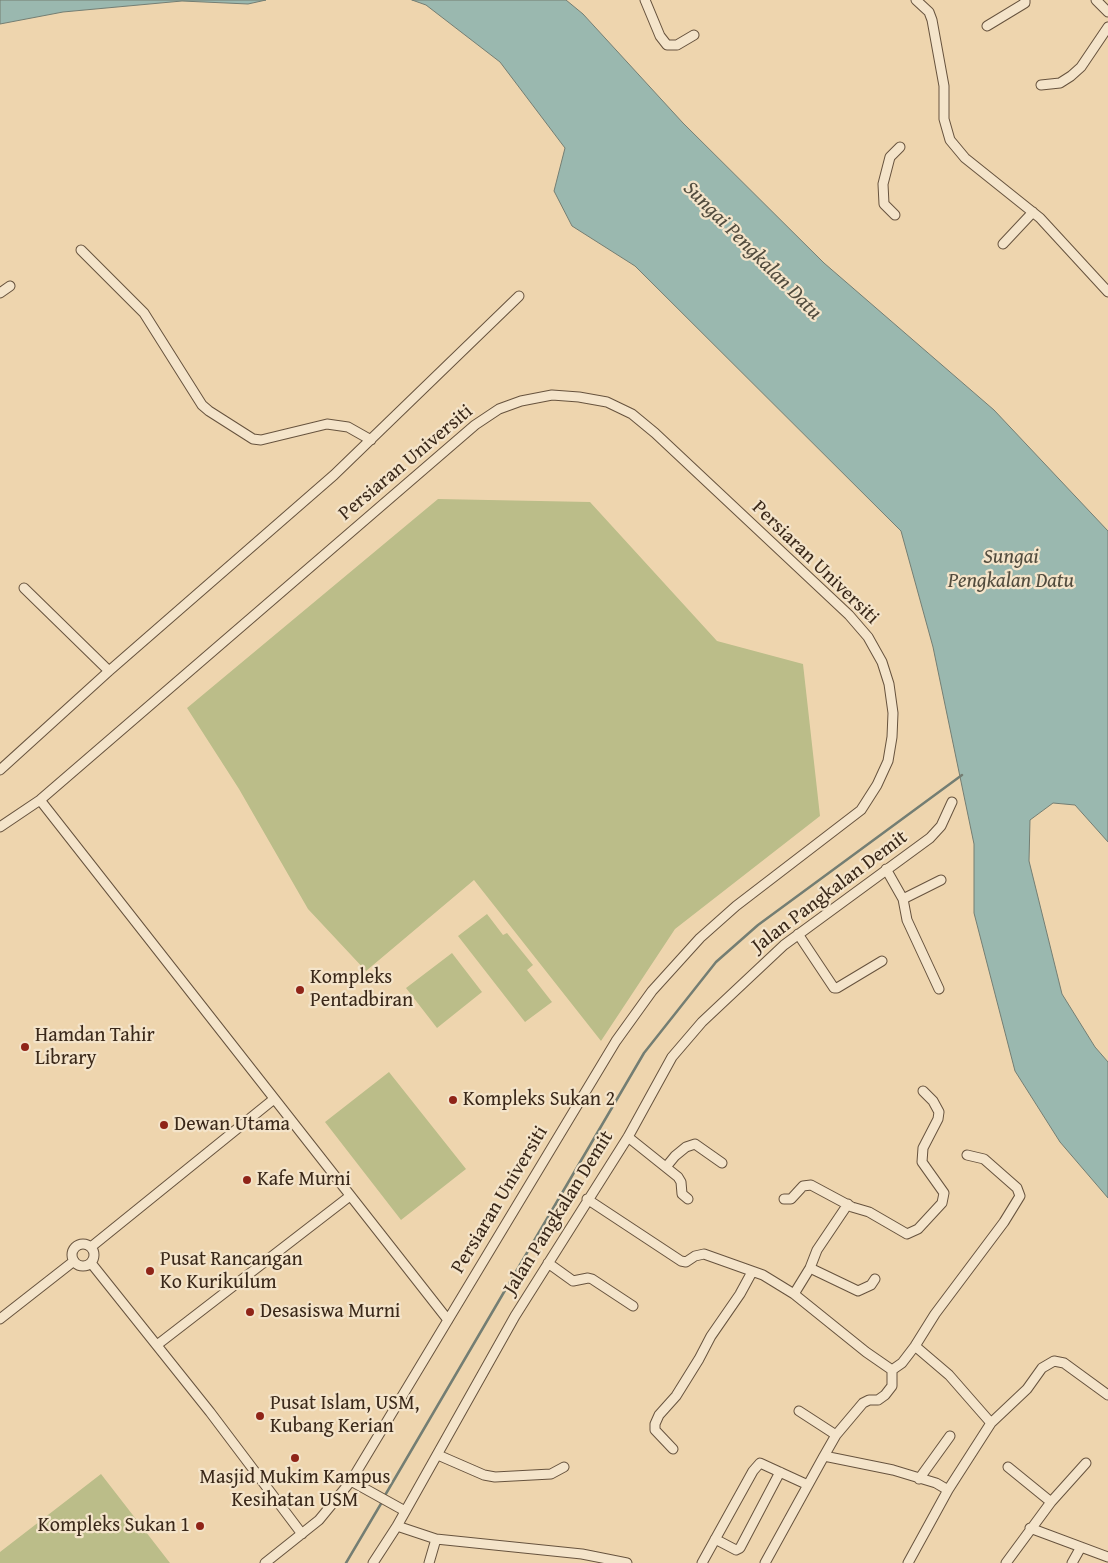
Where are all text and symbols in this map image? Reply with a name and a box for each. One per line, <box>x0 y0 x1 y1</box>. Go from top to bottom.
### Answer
water label: Sungai Pengkalan Datu <box>677 176 827 326</box>
street label: Persiaran Universiti <box>334 400 478 526</box>
street label: Persiaran Universiti <box>746 496 884 630</box>
water label: Sungai Pengkalan Datu <box>948 545 1074 595</box>
street label: Jalan Pangkalan Demit <box>747 826 913 958</box>
place label: Kompleks Pentadbiran <box>310 966 413 1013</box>
marker: Kompleks Pentadbiran <box>294 984 306 996</box>
place label: Hamdan Tahir Library <box>35 1024 155 1071</box>
marker: Hamdan Tahir Library <box>19 1041 31 1053</box>
place label: Kompleks Sukan 2 <box>463 1088 615 1112</box>
marker: Kompleks Sukan 2 <box>447 1094 459 1106</box>
place label: Dewan Utama <box>174 1113 290 1137</box>
marker: Dewan Utama <box>158 1119 170 1131</box>
street label: Persiaran Universiti <box>446 1122 554 1278</box>
street label: Jalan Pangkalan Demit <box>499 1127 619 1299</box>
place label: Kafe Murni <box>257 1168 351 1192</box>
marker: Kafe Murni <box>241 1174 253 1186</box>
place label: Pusat Rancangan Ko Kurikulum <box>160 1248 303 1295</box>
marker: Pusat Rancangan Ko Kurikulum <box>144 1265 156 1277</box>
place label: Desasiswa Murni <box>260 1300 400 1324</box>
marker: Desasiswa Murni <box>244 1306 256 1318</box>
place label: Pusat Islam, USM, Kubang Kerian <box>270 1392 419 1439</box>
marker: Pusat Islam, USM, Kubang Kerian <box>254 1410 266 1422</box>
marker: Masjid Mukim Kampus Kesihatan USM <box>289 1452 301 1464</box>
place label: Masjid Mukim Kampus Kesihatan USM <box>200 1466 390 1513</box>
place label: Kompleks Sukan 1 <box>38 1514 190 1538</box>
marker: Kompleks Sukan 1 <box>194 1520 206 1532</box>

